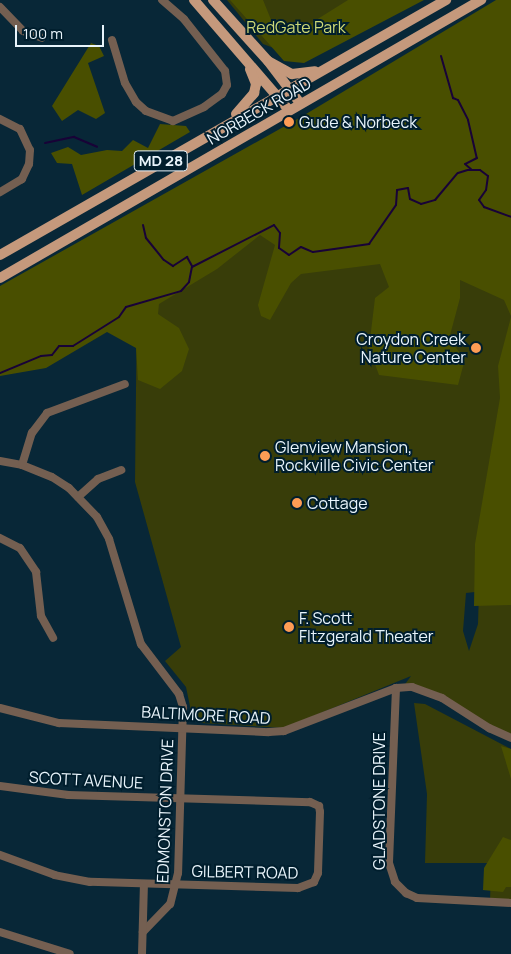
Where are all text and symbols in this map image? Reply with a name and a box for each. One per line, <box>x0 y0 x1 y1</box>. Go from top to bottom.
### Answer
scale bar <box>18 15 106 47</box>
park label: RedGate Park <box>246 17 346 37</box>
text: 100 m <box>23 23 63 44</box>
street label: NORBECK ROAD <box>203 73 315 149</box>
place label: Gude & Norbeck <box>299 112 417 132</box>
marker: Gude & Norbeck <box>283 116 295 128</box>
road number: MD 28 <box>134 148 188 174</box>
place label: Croydon Creek Nature Center <box>356 329 466 367</box>
marker: Croydon Creek Nature Center <box>470 342 482 354</box>
place label: Glenview Mansion, Rockville Civic Center <box>275 437 434 475</box>
marker: Glenview Mansion, Rockville Civic Center <box>259 450 271 462</box>
place label: Cottage <box>307 493 367 513</box>
marker: Cottage <box>291 497 303 509</box>
place label: F. Scott FItzgerald Theater <box>299 608 434 646</box>
marker: F. Scott FItzgerald Theater <box>283 621 295 633</box>
street label: BALTIMORE ROAD <box>141 702 271 728</box>
street label: GLADSTONE DRIVE <box>369 732 389 870</box>
street label: EDMONSTON DRIVE <box>153 739 177 883</box>
street label: SCOTT AVENUE <box>28 767 144 793</box>
street label: GILBERT ROAD <box>191 861 299 883</box>

